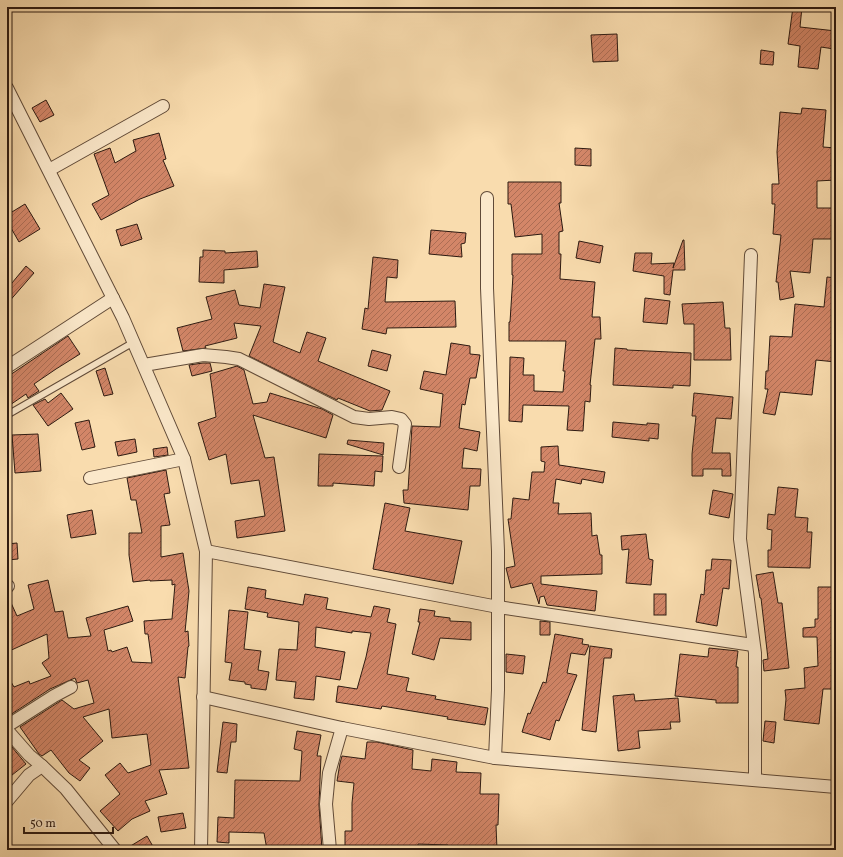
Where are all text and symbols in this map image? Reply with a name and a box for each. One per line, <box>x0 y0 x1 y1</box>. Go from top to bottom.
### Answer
scale bar <box>24 809 113 835</box>
text: 50 m <box>30 816 56 832</box>

